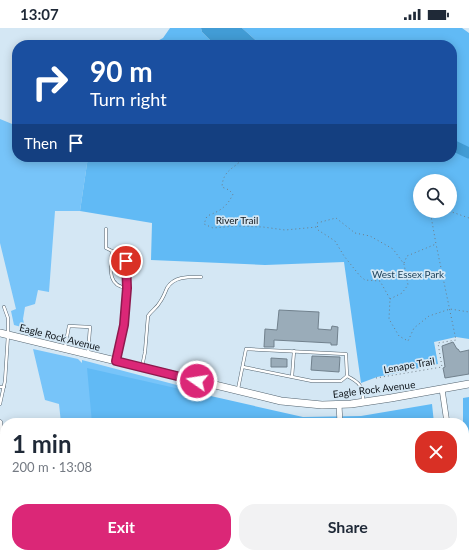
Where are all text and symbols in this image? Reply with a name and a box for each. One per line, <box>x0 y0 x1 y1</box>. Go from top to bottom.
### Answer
text: 13:07 <box>20 5 59 23</box>
text: 90 m <box>90 54 153 88</box>
icon: right <box>24 56 76 108</box>
text: Turn right <box>90 88 167 110</box>
icon: arrive <box>65 132 87 154</box>
text: Then <box>24 134 57 152</box>
map controls <box>413 174 457 218</box>
button: search <box>413 174 457 218</box>
street label: River Trail <box>216 214 258 226</box>
pin <box>109 244 143 278</box>
icon: arrive <box>115 250 137 272</box>
park label: West Essex Park <box>372 268 445 280</box>
street label: Eagle Rock Avenue <box>18 321 102 353</box>
street label: Lenape Trail <box>382 355 436 375</box>
position arrow <box>176 360 218 402</box>
street label: Eagle Rock Avenue <box>332 378 416 400</box>
text: 1 min <box>12 429 72 458</box>
button: close <box>415 431 457 473</box>
text: 200 m · 13:08 <box>12 459 92 475</box>
button: Exit <box>12 504 231 550</box>
button: Share <box>239 504 457 550</box>

